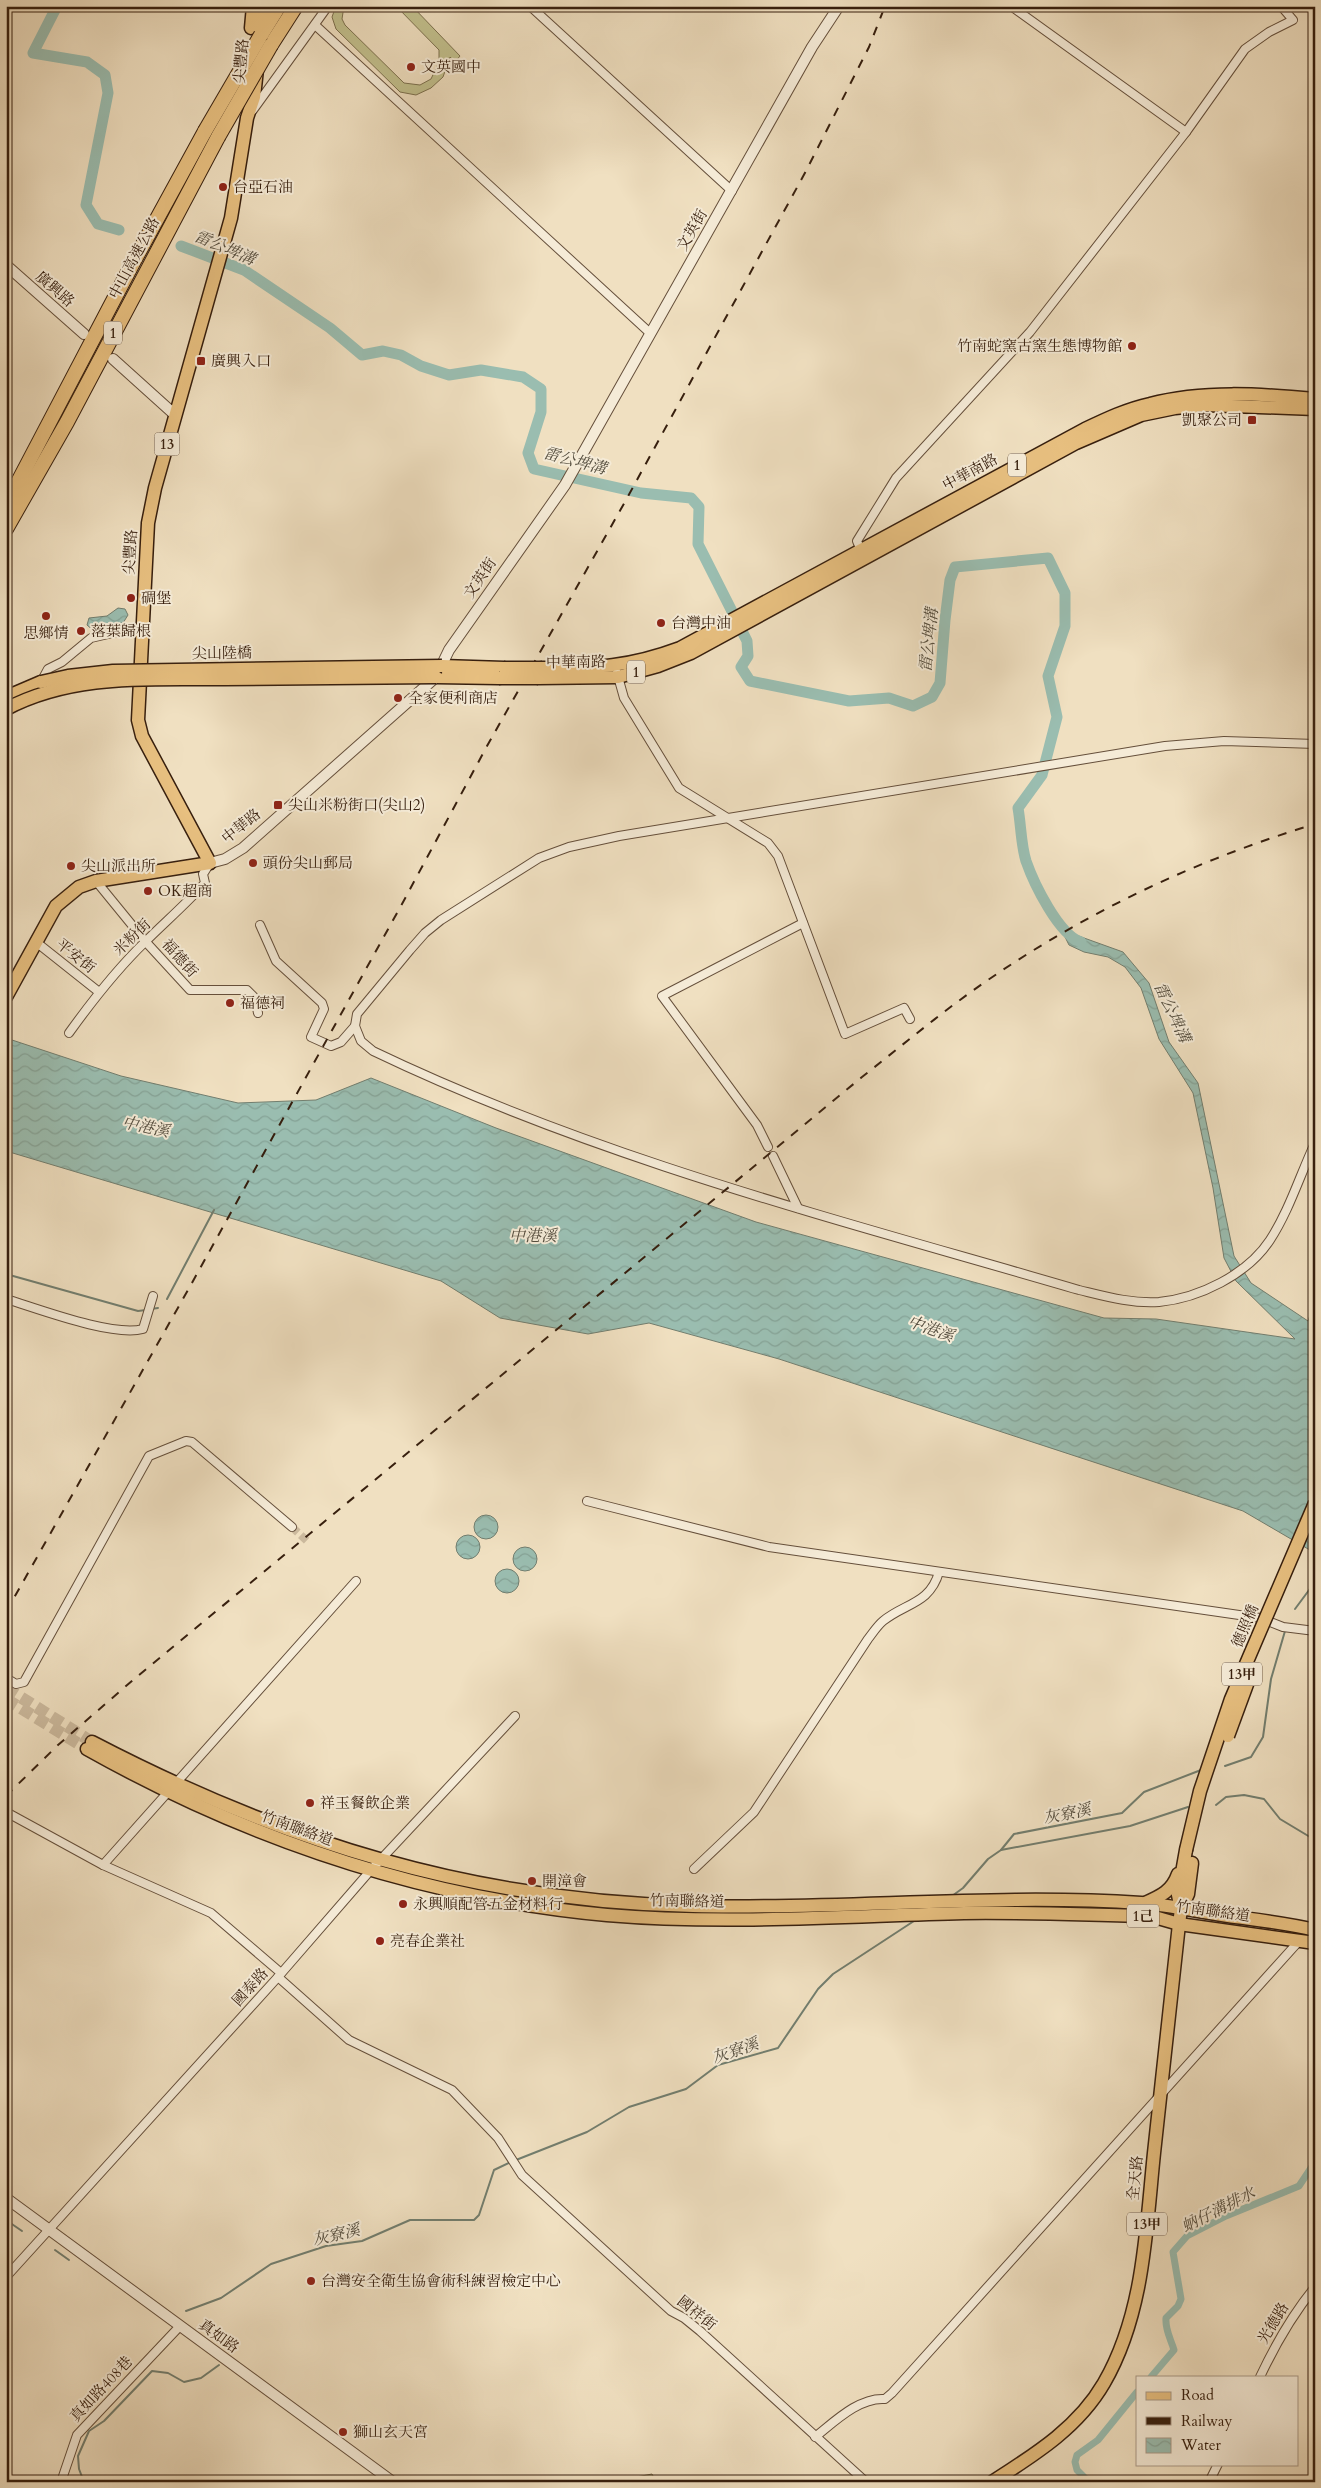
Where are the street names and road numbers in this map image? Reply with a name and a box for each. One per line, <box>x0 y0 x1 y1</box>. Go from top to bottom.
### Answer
street label: 尖豐路 <box>229 38 253 84</box>
street label: 文英街 <box>672 206 712 254</box>
street label: 中山高速公路 <box>104 214 164 302</box>
street label: 廣興路 <box>31 267 79 311</box>
road number: 1 <box>104 322 122 344</box>
road number: 13 <box>154 432 180 456</box>
street label: 中華南路 <box>939 449 1001 495</box>
road number: 1 <box>1008 454 1026 476</box>
street label: 尖豐路 <box>118 529 142 575</box>
street label: 文英街 <box>459 554 501 602</box>
street label: 尖山陸橋 <box>192 642 252 664</box>
street label: 中華南路 <box>546 651 606 673</box>
road number: 1 <box>627 660 645 684</box>
street label: 中華路 <box>217 804 265 848</box>
street label: 米粉街 <box>109 914 155 960</box>
street label: 平安街 <box>52 934 100 978</box>
street label: 福德街 <box>158 935 202 981</box>
street label: 德照橋 <box>1227 1601 1263 1651</box>
road number: 13甲 <box>1222 1662 1262 1686</box>
street label: 竹南聯絡道 <box>258 1806 336 1850</box>
street label: 竹南聯絡道 <box>649 1890 725 1912</box>
street label: 竹南聯絡道 <box>1174 1896 1252 1926</box>
road number: 1己 <box>1127 1904 1159 1928</box>
street label: 國泰路 <box>228 1964 272 2010</box>
street label: 全天路 <box>1123 2155 1147 2201</box>
road number: 13甲 <box>1127 2212 1167 2236</box>
street label: 國祥街 <box>673 2291 721 2335</box>
street label: 光德路 <box>1253 2299 1293 2347</box>
street label: 真如路 <box>195 2315 243 2357</box>
street label: 真如路408巷 <box>65 2352 137 2426</box>

